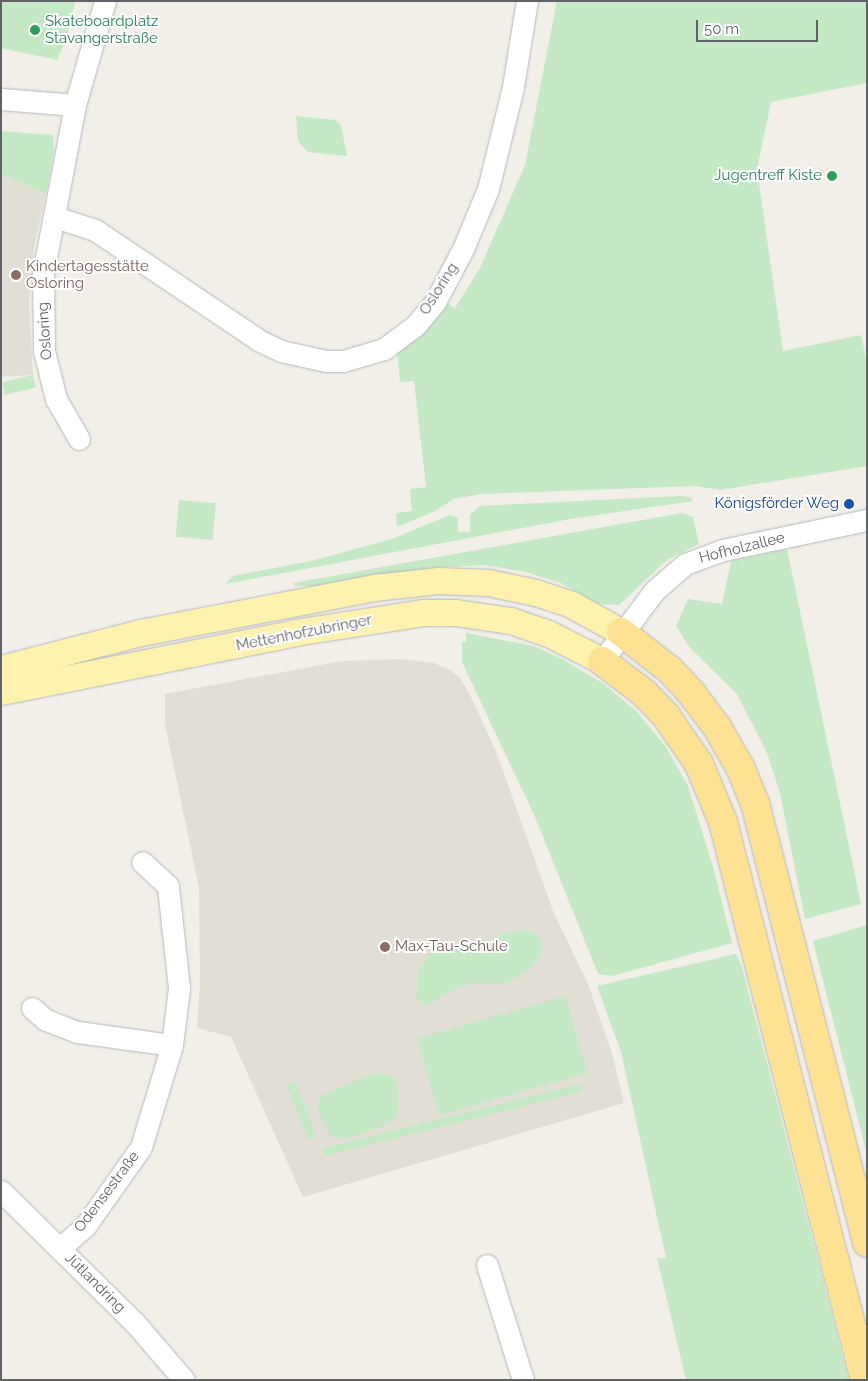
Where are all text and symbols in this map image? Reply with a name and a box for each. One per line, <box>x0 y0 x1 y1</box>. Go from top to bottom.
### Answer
scale bar <box>698 10 820 42</box>
place label: Skateboardplatz Stavangerstraße <box>45 12 158 47</box>
text: 50 m <box>704 20 739 38</box>
marker: Skateboardplatz Stavangerstraße <box>29 24 41 36</box>
place label: Jugentreff Kiste <box>714 167 822 185</box>
marker: Jugentreff Kiste <box>826 170 838 182</box>
place label: Kindertagesstätte Osloring <box>26 257 149 292</box>
street label: Osloring <box>416 260 462 318</box>
marker: Kindertagesstätte Osloring <box>10 269 22 281</box>
street label: Osloring <box>34 301 56 361</box>
place label: Königsförder Weg <box>714 495 839 513</box>
marker: Königsförder Weg <box>843 498 855 510</box>
street label: Hofholzallee <box>697 529 787 567</box>
street label: Mettenhofzubringer <box>235 611 373 655</box>
place label: Max-Tau-Schule <box>395 938 508 956</box>
marker: Max-Tau-Schule <box>379 941 391 953</box>
street label: Odensestraße <box>71 1148 143 1236</box>
street label: Jütlandring <box>61 1249 129 1317</box>

